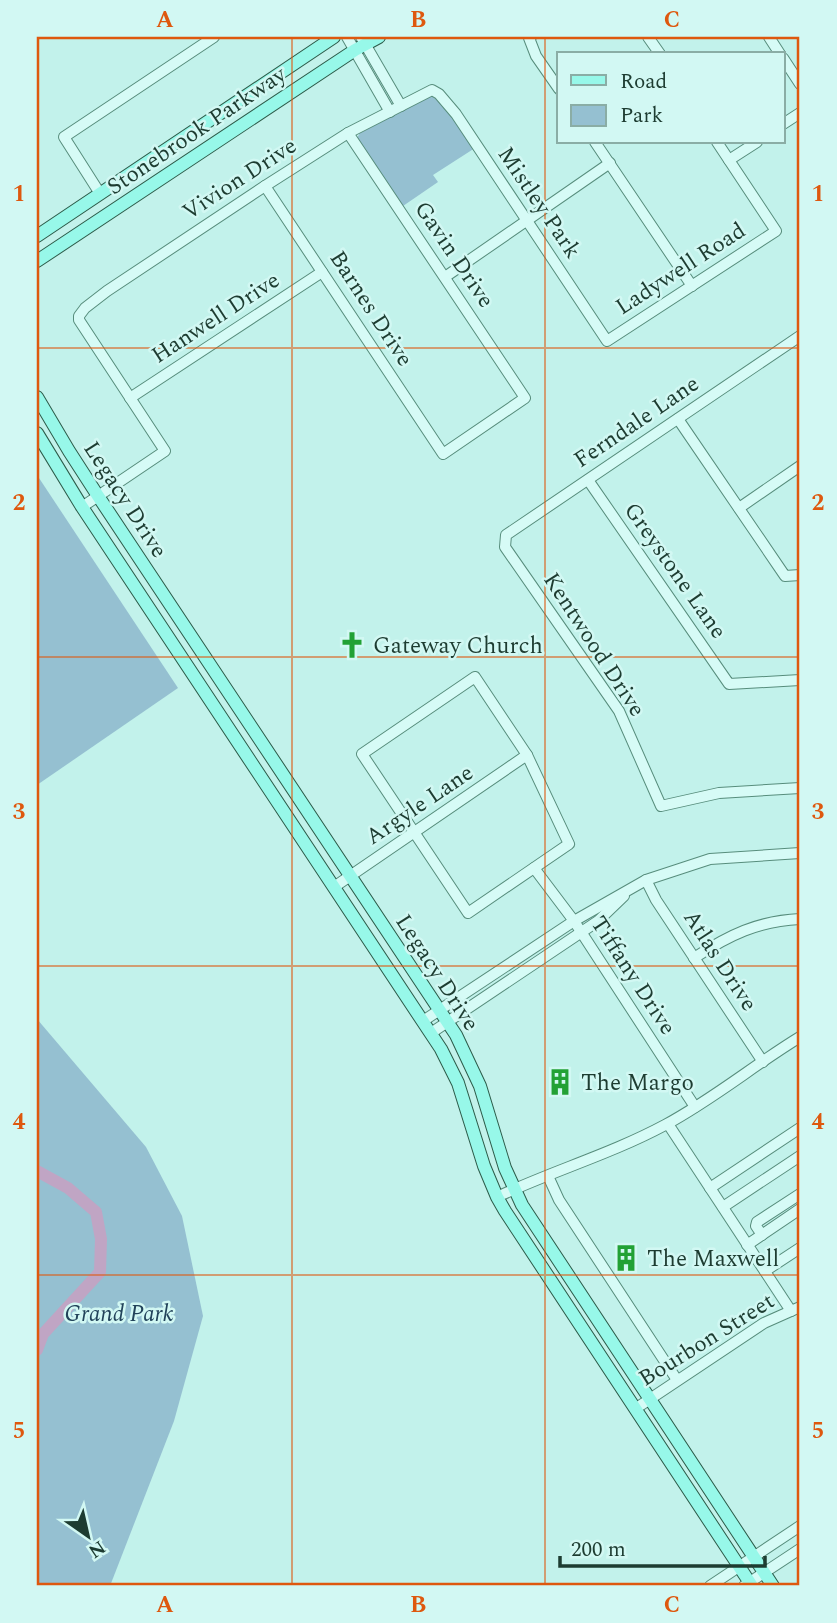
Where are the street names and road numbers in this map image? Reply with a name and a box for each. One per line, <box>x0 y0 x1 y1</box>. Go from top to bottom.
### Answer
street label: Stonebrook Parkway <box>100 57 294 204</box>
street label: Vivion Drive <box>176 129 304 229</box>
street label: Mistley Park <box>488 139 589 266</box>
street label: Gavin Drive <box>405 194 503 315</box>
street label: Ladywell Road <box>609 214 753 325</box>
street label: Barnes Drive <box>320 244 421 374</box>
street label: Hanwell Drive <box>145 264 287 373</box>
street label: Ferndale Lane <box>567 367 707 477</box>
street label: Legacy Drive <box>74 434 176 565</box>
street label: Greystone Lane <box>615 495 735 646</box>
street label: Kentwood Drive <box>534 566 654 724</box>
street label: Argyle Lane <box>359 756 481 854</box>
street label: Atlas Drive <box>674 903 766 1018</box>
street label: Legacy Drive <box>386 907 488 1038</box>
street label: Tiffany Drive <box>581 909 684 1042</box>
street label: Bourbon Street <box>632 1284 782 1396</box>

